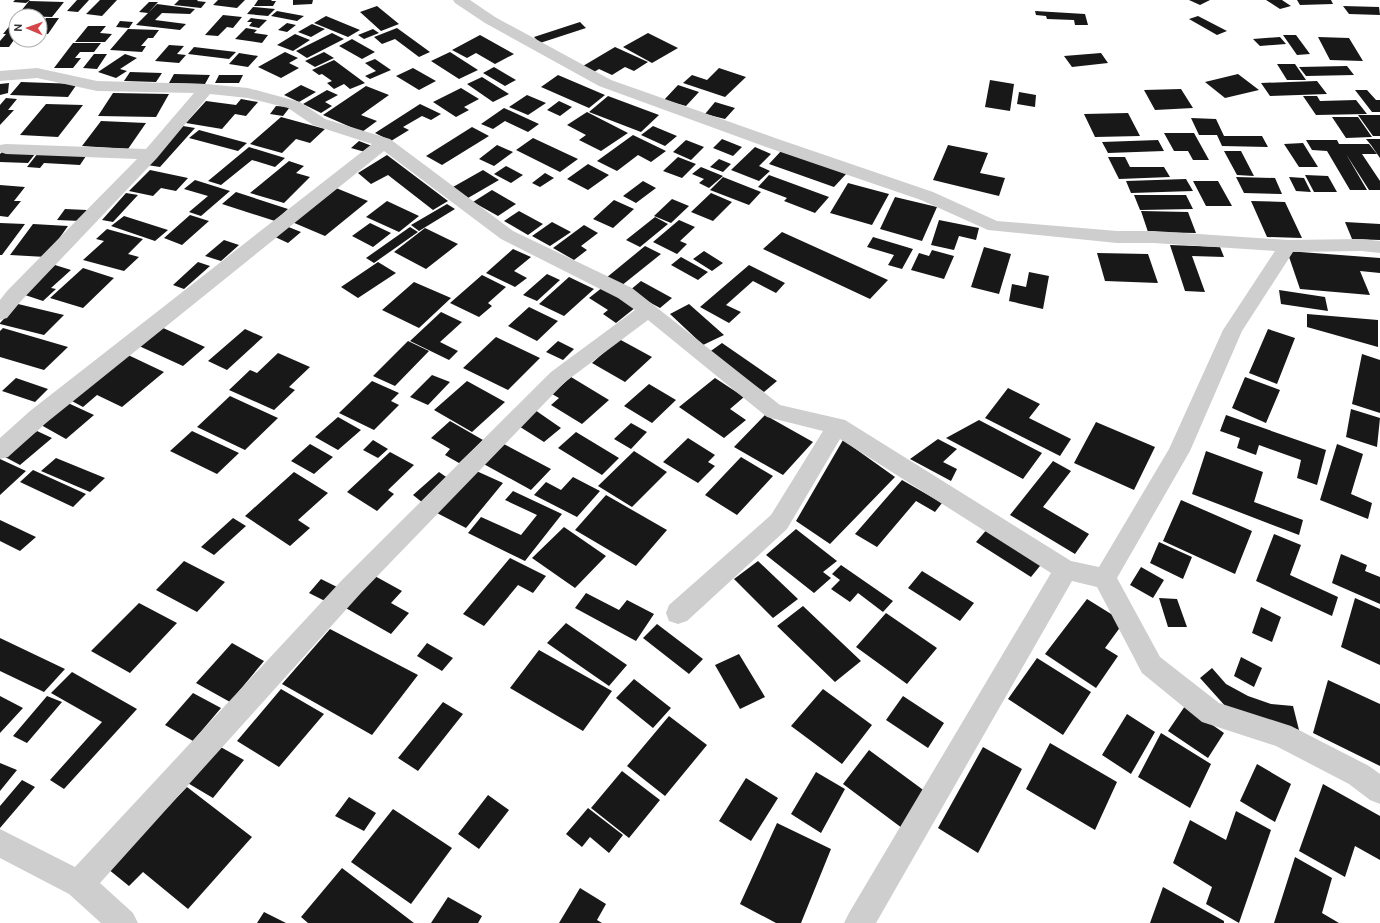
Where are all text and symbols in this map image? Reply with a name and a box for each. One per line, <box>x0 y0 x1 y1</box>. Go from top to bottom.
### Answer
north arrow <box>8 8 48 48</box>
text: N <box>11 24 25 32</box>

